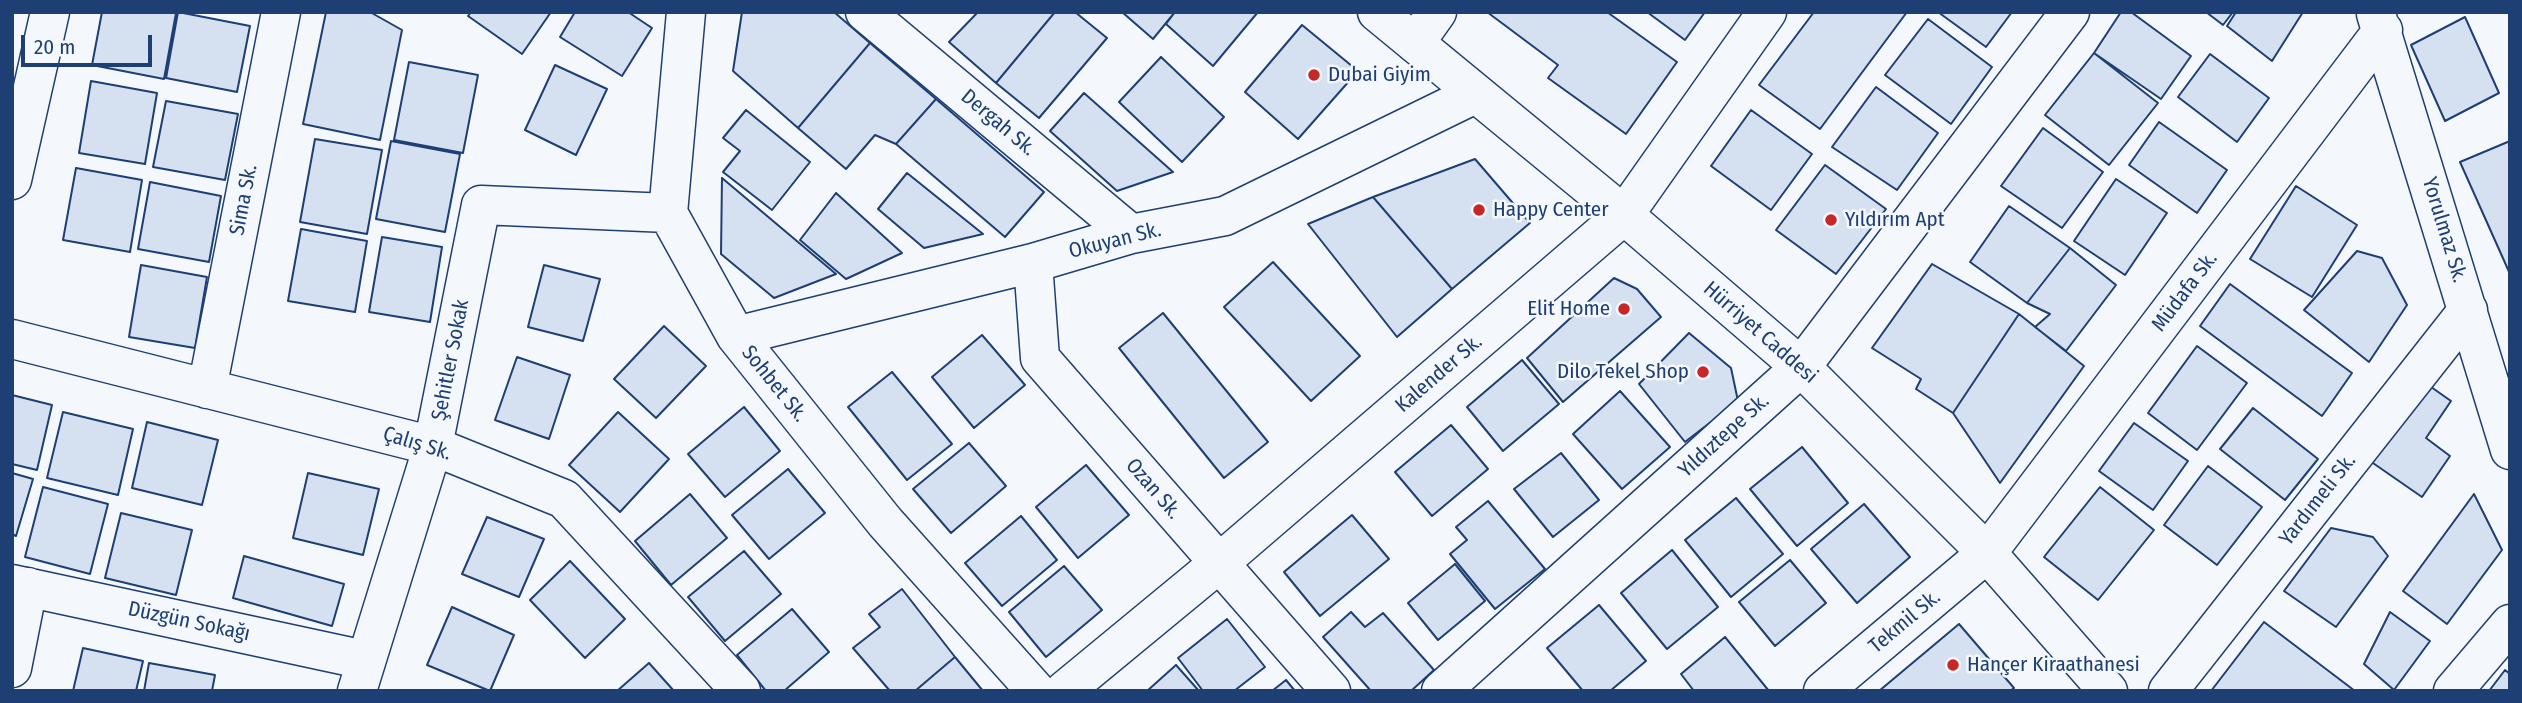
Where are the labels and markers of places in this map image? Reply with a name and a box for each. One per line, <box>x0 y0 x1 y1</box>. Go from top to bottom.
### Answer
place label: Dubai Giyim <box>1328 62 1431 88</box>
marker: Dubai Giyim <box>1306 67 1322 83</box>
place label: Happy Center <box>1493 197 1609 223</box>
marker: Happy Center <box>1471 202 1487 218</box>
place label: Yıldırım Apt <box>1845 207 1944 233</box>
marker: Yıldırım Apt <box>1823 212 1839 228</box>
place label: Elit Home <box>1527 296 1610 322</box>
marker: Elit Home <box>1616 301 1632 317</box>
place label: Dilo Tekel Shop <box>1557 359 1689 385</box>
marker: Dilo Tekel Shop <box>1695 364 1711 380</box>
place label: Hançer Kiraathanesi <box>1967 652 2140 678</box>
marker: Hançer Kiraathanesi <box>1945 657 1961 673</box>

